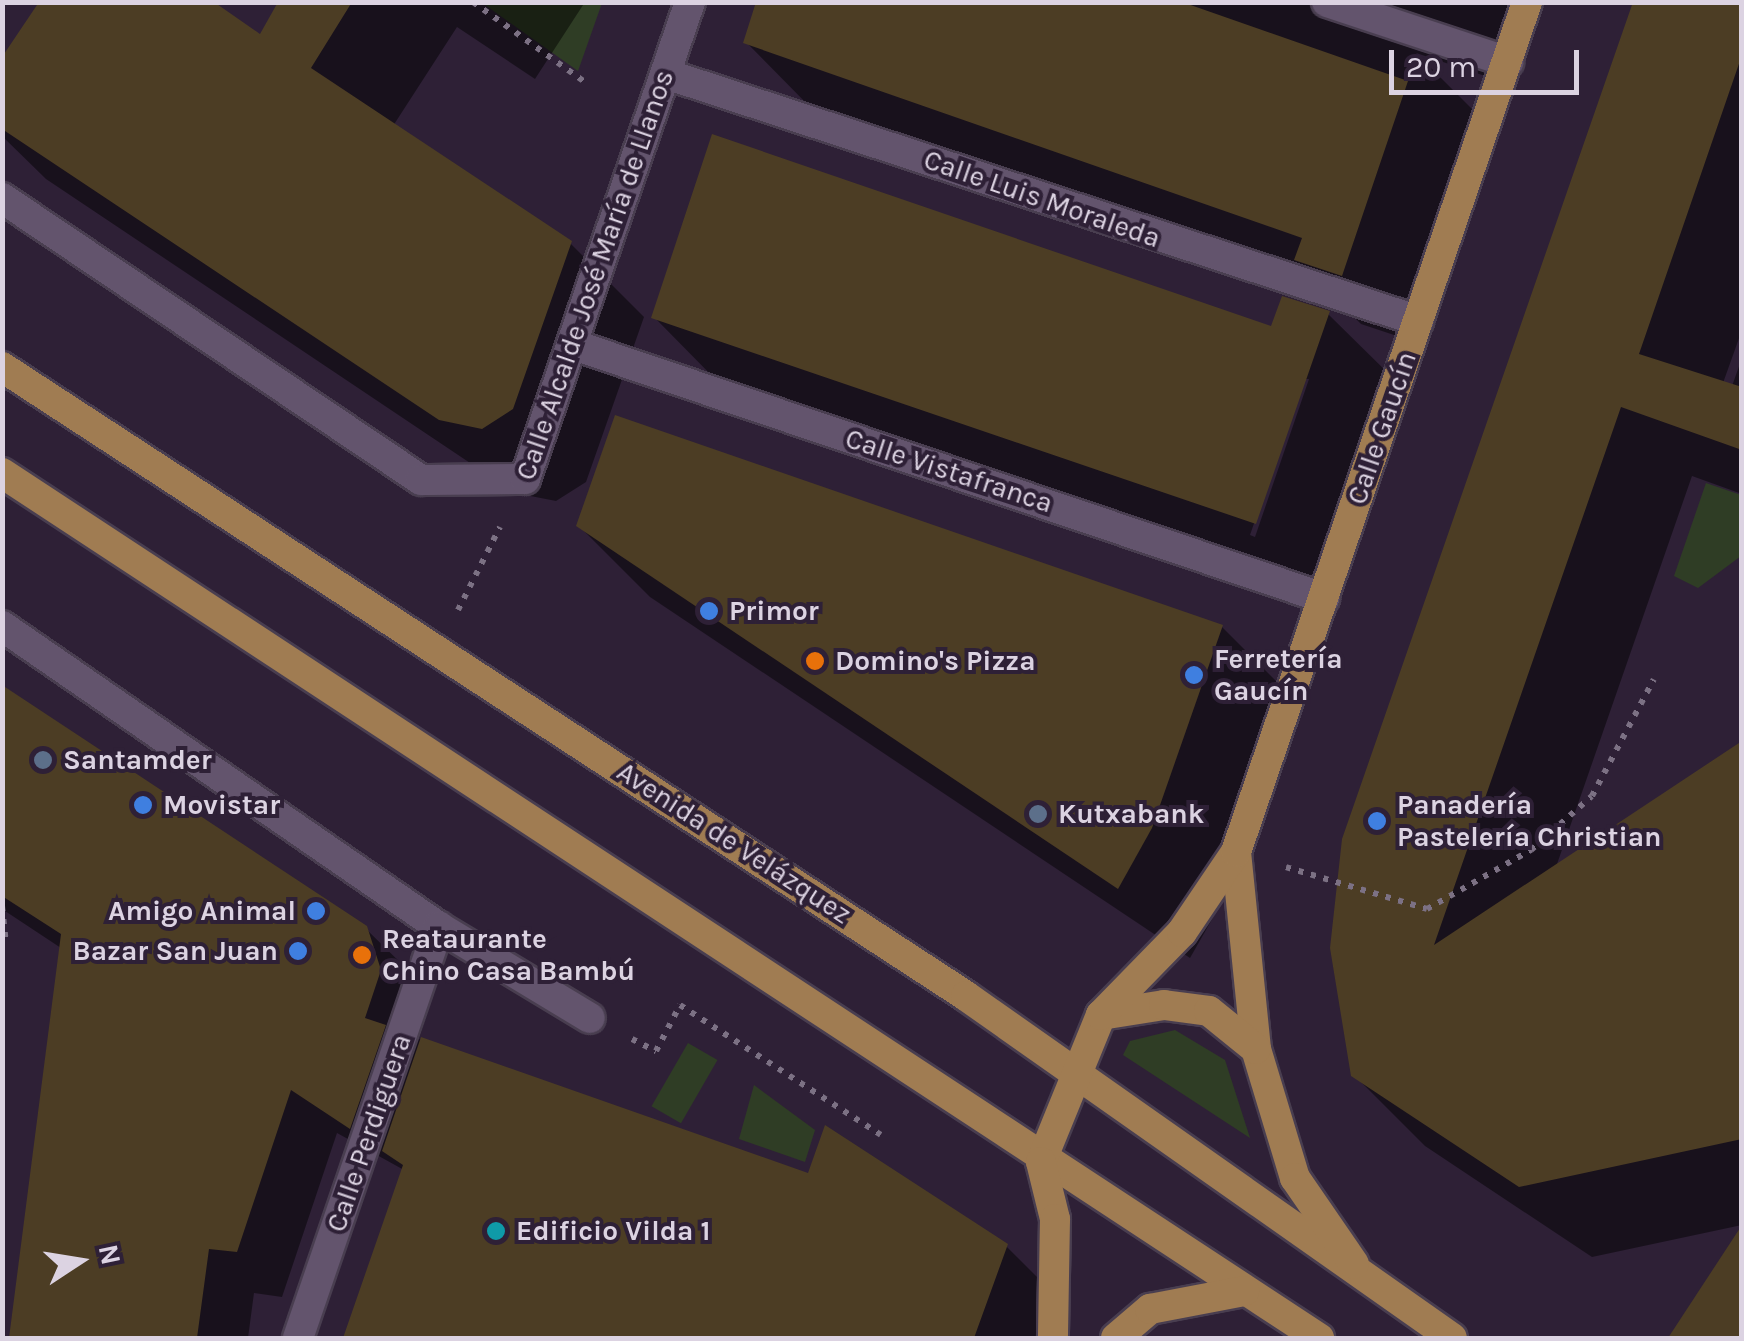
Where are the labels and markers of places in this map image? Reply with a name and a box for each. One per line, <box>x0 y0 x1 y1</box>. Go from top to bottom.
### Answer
place label: Primor <box>729 594 819 628</box>
marker: Primor <box>698 600 720 622</box>
place label: Ferretería Gaucín <box>1214 642 1343 708</box>
place label: Domino's Pizza <box>835 644 1036 678</box>
marker: Domino's Pizza <box>804 650 826 672</box>
marker: Ferretería Gaucín <box>1183 664 1205 686</box>
place label: Santamder <box>63 743 212 777</box>
marker: Santamder <box>32 749 54 771</box>
place label: Movistar <box>163 788 280 822</box>
place label: Panadería Pastelería Christian <box>1397 788 1661 854</box>
marker: Movistar <box>132 794 154 816</box>
place label: Kutxabank <box>1058 797 1204 831</box>
marker: Kutxabank <box>1027 803 1049 825</box>
marker: Panadería Pastelería Christian <box>1366 810 1388 832</box>
place label: Amigo Animal <box>108 894 296 928</box>
marker: Amigo Animal <box>305 900 327 922</box>
place label: Reataurante Chino Casa Bambú <box>382 922 635 988</box>
place label: Bazar San Juan <box>73 934 278 968</box>
marker: Bazar San Juan <box>287 940 309 962</box>
marker: Reataurante Chino Casa Bambú <box>351 944 373 966</box>
place label: Edificio Vilda 1 <box>516 1214 710 1248</box>
marker: Edificio Vilda 1 <box>485 1220 507 1242</box>

